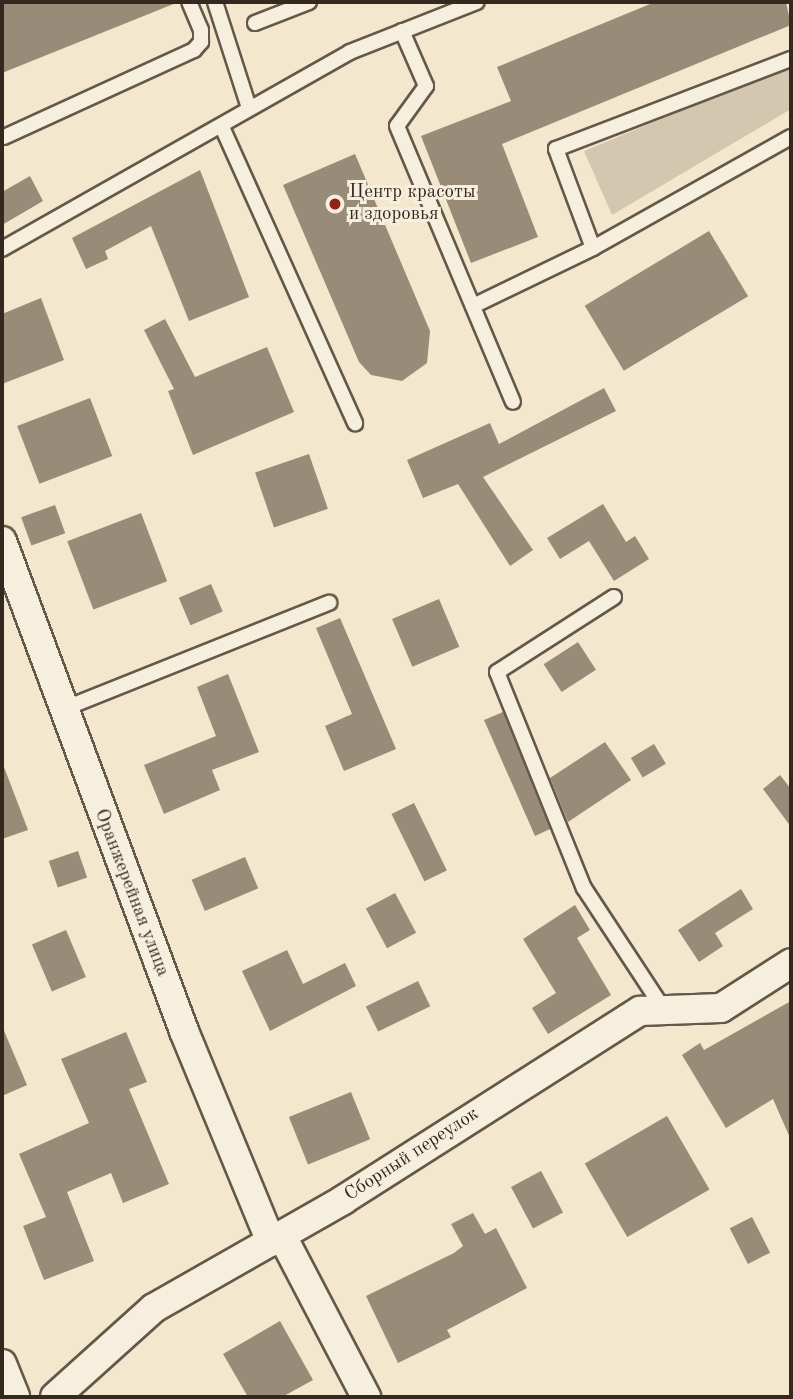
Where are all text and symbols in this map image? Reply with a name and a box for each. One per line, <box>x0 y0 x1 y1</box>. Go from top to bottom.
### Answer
place label: Центр красоты и здоровья <box>349 182 475 226</box>
marker: Центр красоты и здоровья <box>327 196 343 212</box>
street label: Оранжерейная улица <box>89 806 173 980</box>
street label: Сборный переулок <box>341 1103 483 1207</box>

